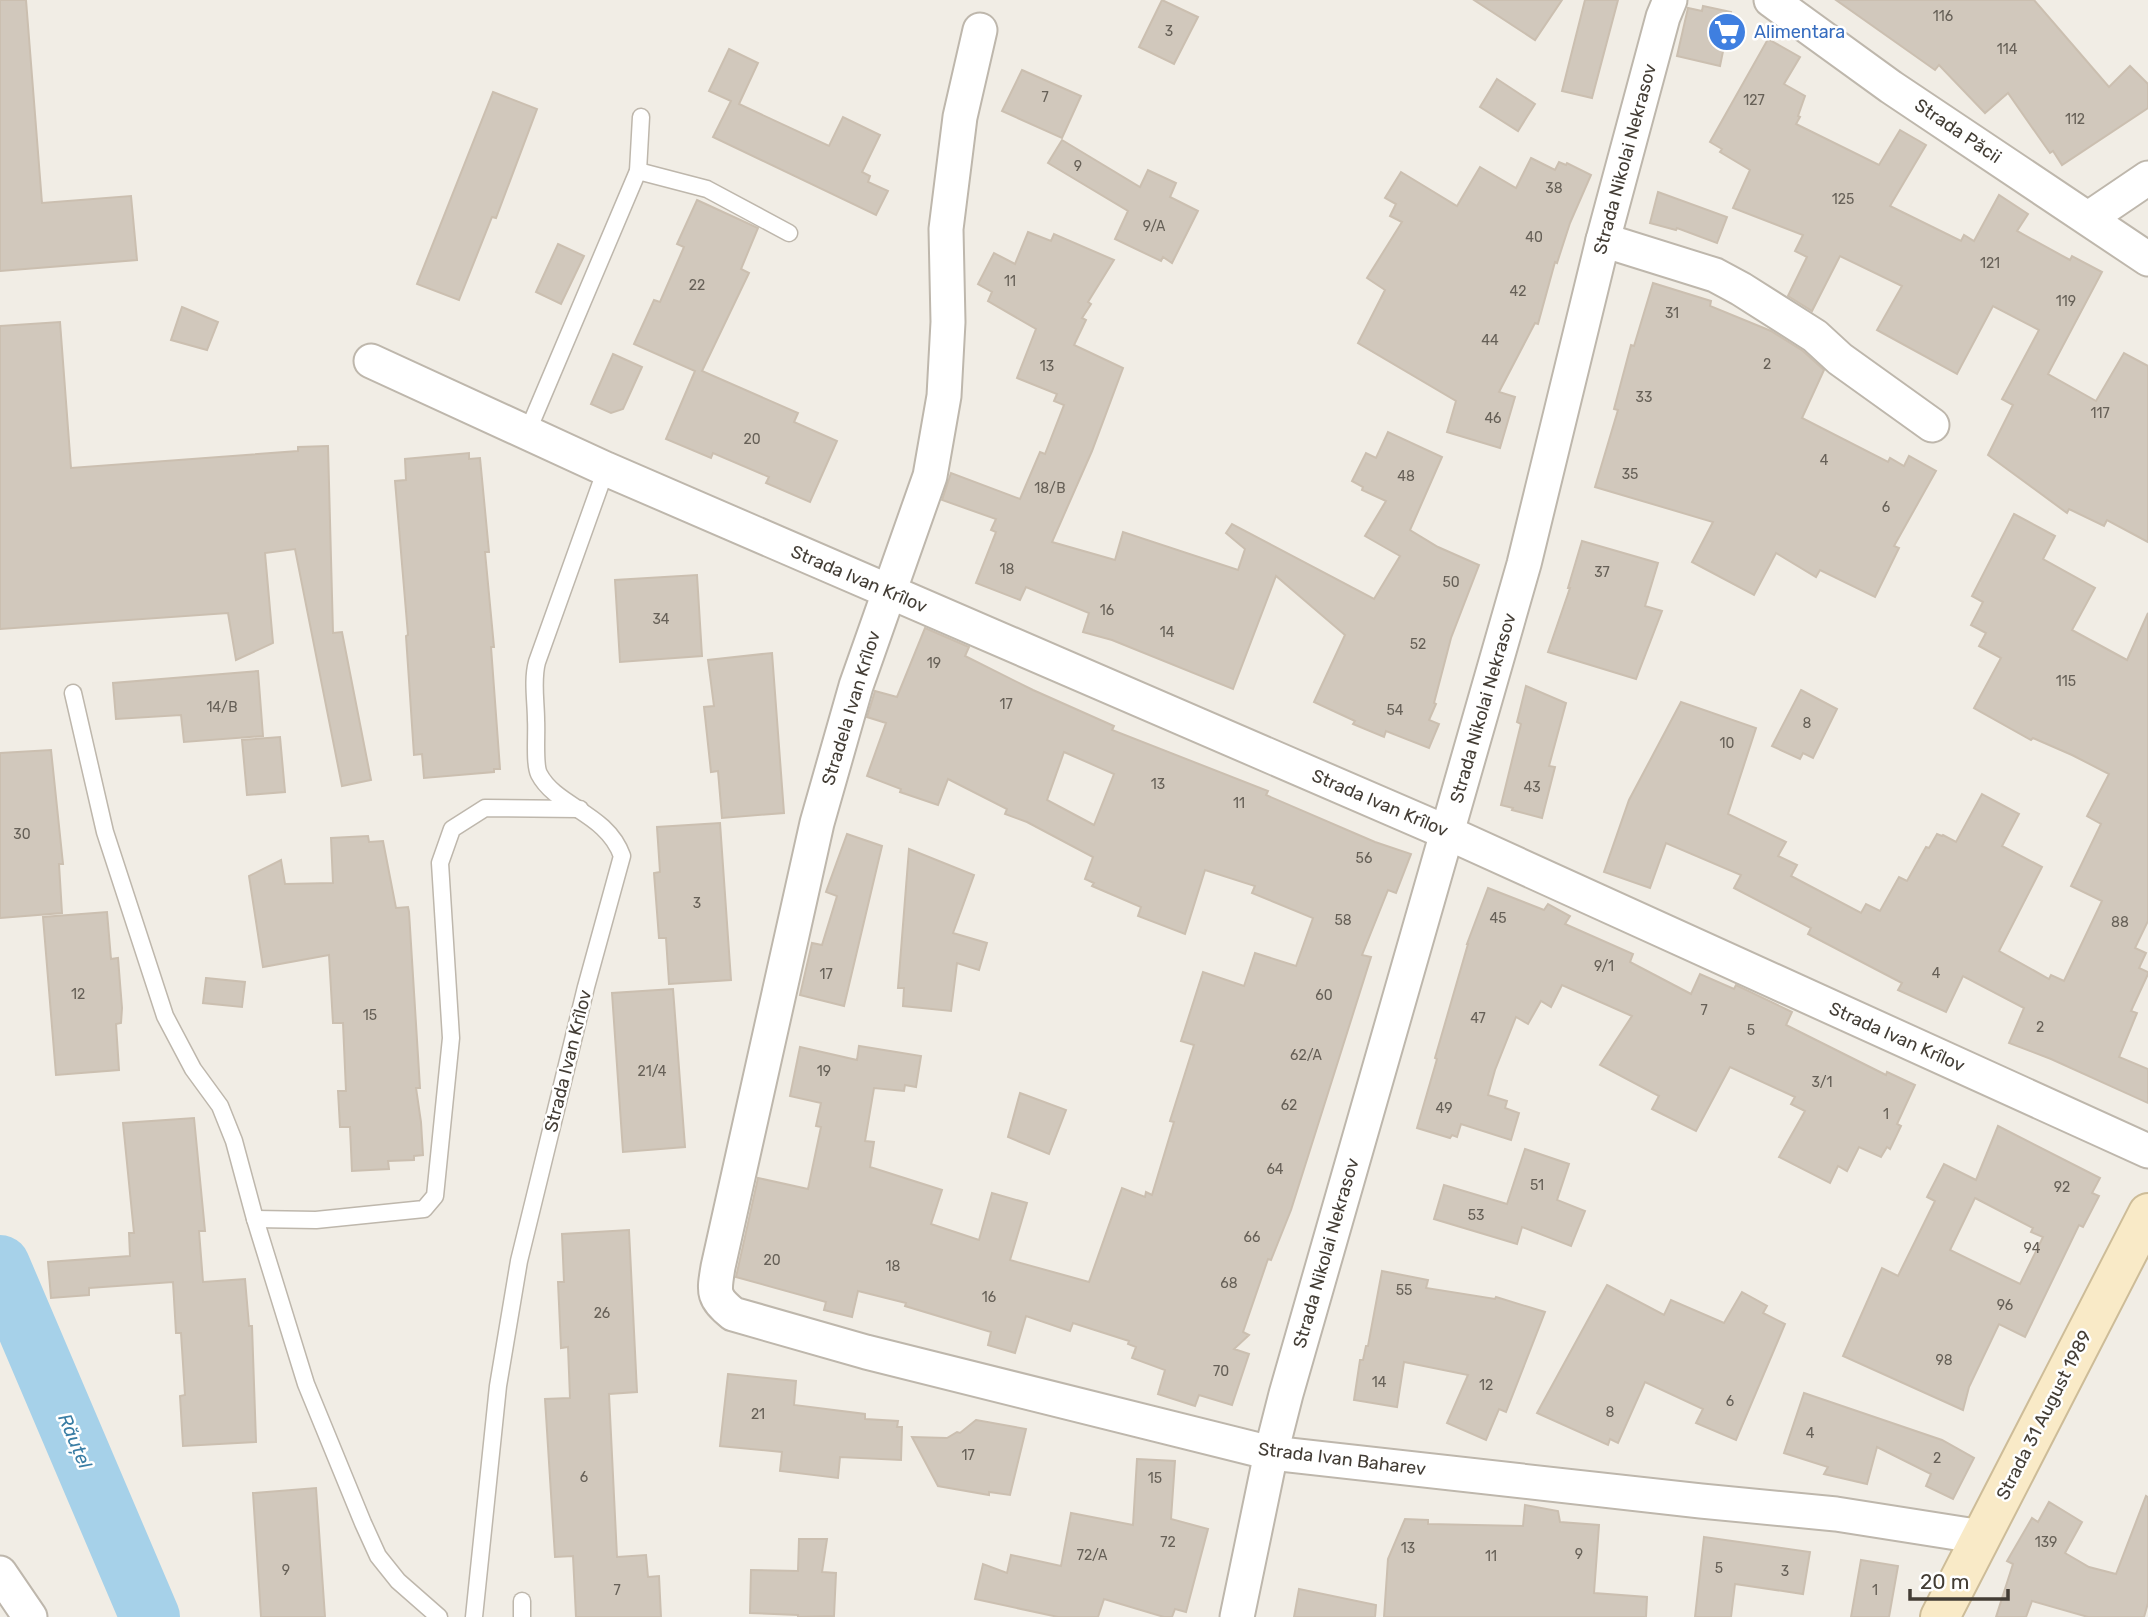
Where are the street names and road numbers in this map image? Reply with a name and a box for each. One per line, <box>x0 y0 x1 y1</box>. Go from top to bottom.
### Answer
street label: Strada Nikolai Nekrasov <box>1589 61 1661 257</box>
street label: Strada Păcii <box>1910 94 2006 168</box>
street label: Strada Ivan Krîlov <box>787 540 931 618</box>
street label: Strada Nikolai Nekrasov <box>1445 610 1521 806</box>
street label: Stradela Ivan Krîlov <box>817 628 885 788</box>
street label: Strada Ivan Krîlov <box>1308 764 1452 842</box>
street label: Strada Ivan Krîlov <box>540 987 596 1135</box>
street label: Strada Ivan Krîlov <box>1826 997 1968 1077</box>
street label: Strada Nikolai Nekrasov <box>1288 1155 1364 1351</box>
street label: Strada 31 August 1989 <box>1992 1326 2096 1504</box>
street label: Strada Ivan Baharev <box>1257 1438 1427 1480</box>

